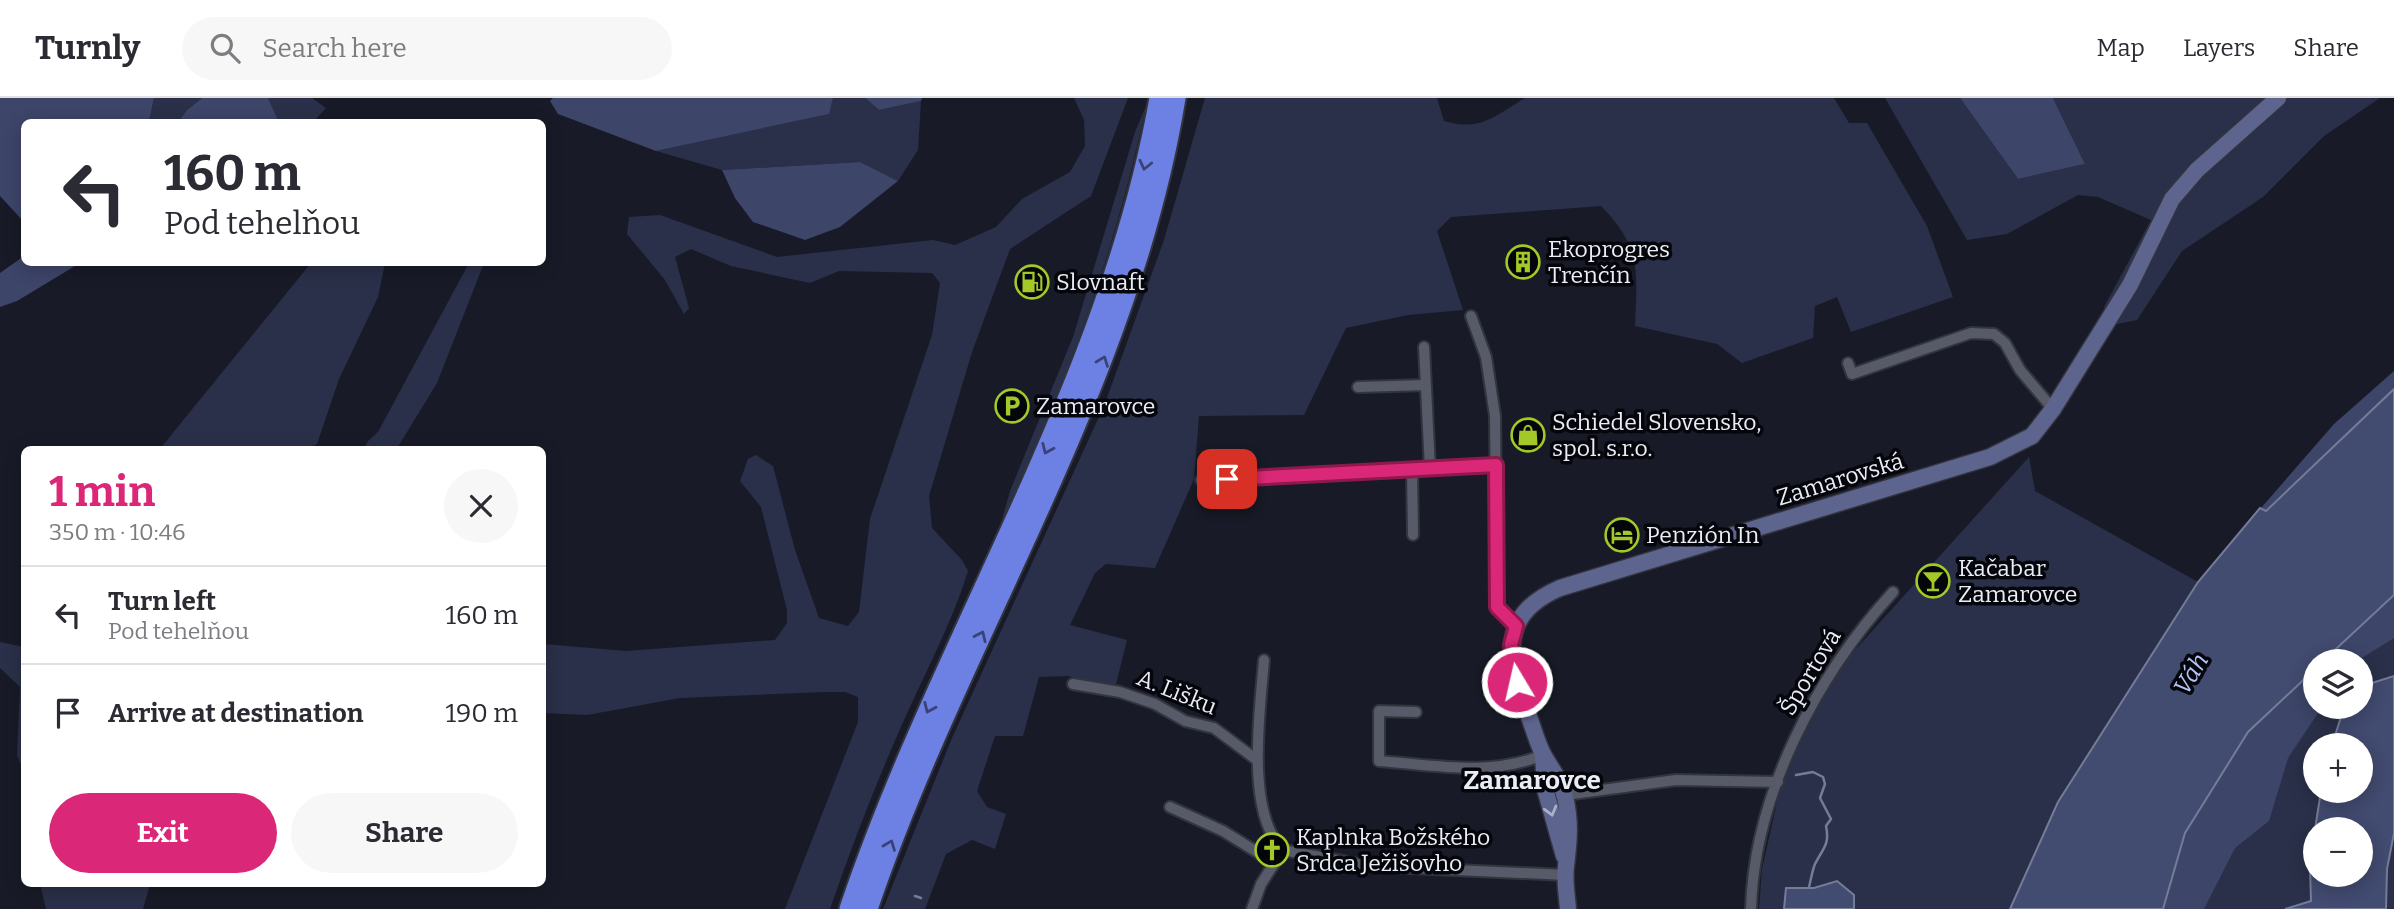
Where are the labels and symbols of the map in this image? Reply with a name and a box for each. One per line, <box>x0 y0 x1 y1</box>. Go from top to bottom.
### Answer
one-way arrow <box>1139 159 1154 171</box>
place label: Ekoprogres Trenčín <box>1548 235 1670 289</box>
building icon: Ekoprogres Trenčín <box>1504 243 1542 281</box>
fuel station icon: Slovnaft <box>1013 263 1051 301</box>
place label: Slovnaft <box>1056 268 1145 296</box>
one-way arrow <box>1094 355 1108 367</box>
parking icon: Zamarovce <box>993 387 1031 425</box>
place label: Zamarovce <box>1036 392 1155 420</box>
place label: Schiedel Slovensko, spol. s.r.o. <box>1552 408 1761 462</box>
shop icon: Schiedel Slovensko, spol. s.r.o. <box>1509 416 1547 454</box>
one-way arrow <box>1041 442 1055 454</box>
street label: Zamarovská <box>1773 446 1907 512</box>
pin <box>1197 449 1257 509</box>
hotel icon: Penzión In <box>1603 516 1641 554</box>
place label: Penzión In <box>1646 521 1760 549</box>
place label: Kačabar Zamarovce <box>1958 554 2077 608</box>
bar icon: Kačabar Zamarovce <box>1914 562 1952 600</box>
street label: Športová <box>1773 624 1847 720</box>
one-way arrow <box>973 631 987 643</box>
position arrow <box>1480 645 1554 719</box>
water label: Váh <box>2168 648 2214 700</box>
street label: A. Lišku <box>1133 663 1221 721</box>
one-way arrow <box>923 701 937 713</box>
district label: Zamarovce <box>1463 765 1601 796</box>
one-way arrow <box>1543 804 1557 816</box>
place label: Kaplnka Božského Srdca Ježišovho <box>1296 823 1490 877</box>
church icon: Kaplnka Božského Srdca Ježišovho <box>1253 831 1291 869</box>
one-way arrow <box>882 839 896 851</box>

